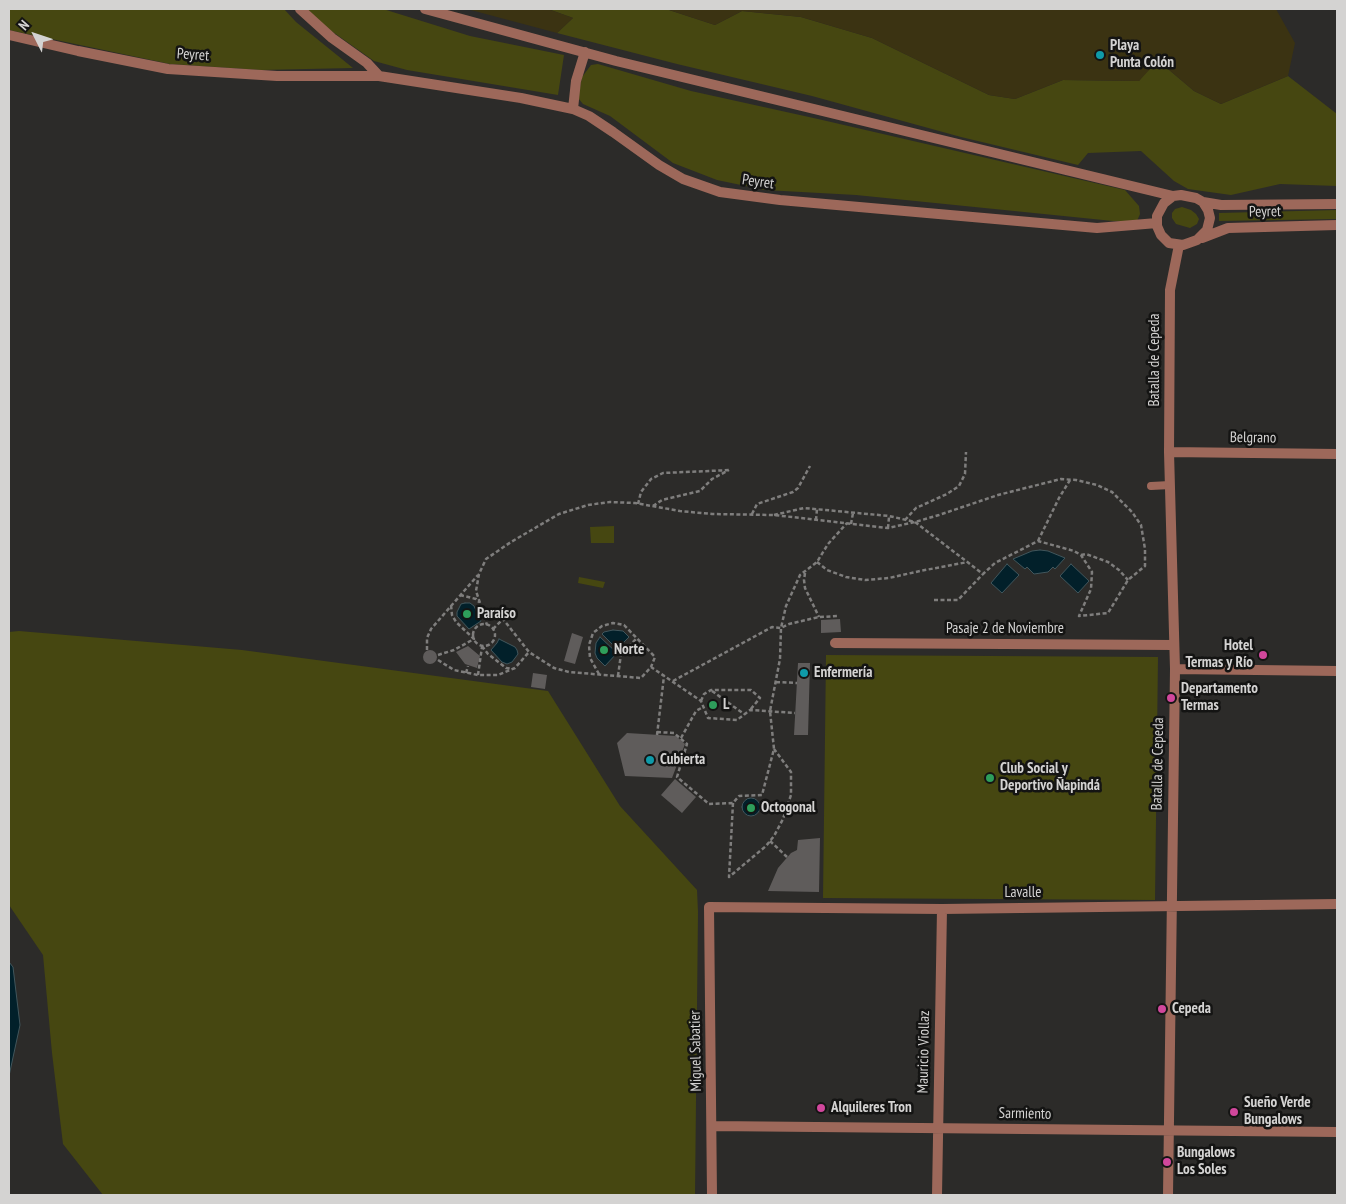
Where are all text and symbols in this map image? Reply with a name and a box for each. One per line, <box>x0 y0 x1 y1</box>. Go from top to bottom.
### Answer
north arrow <box>10 10 60 60</box>
text: N <box>14 16 33 34</box>
place label: Playa Punta Colón <box>1110 37 1174 72</box>
street label: Peyret <box>176 45 210 65</box>
marker: Playa Punta Colón <box>1094 49 1106 61</box>
street label: Peyret <box>741 171 775 193</box>
street label: Peyret <box>1249 203 1281 221</box>
street label: Batalla de Cepeda <box>1146 313 1164 407</box>
street label: Belgrano <box>1230 429 1276 447</box>
place label: Paraíso <box>477 605 516 623</box>
marker: Paraíso <box>461 608 473 620</box>
street label: Pasaje 2 de Noviembre <box>946 620 1064 638</box>
place label: Hotel Termas y Río <box>1186 637 1253 672</box>
place label: Norte <box>614 641 644 659</box>
marker: Norte <box>598 644 610 656</box>
marker: Hotel Termas y Río <box>1257 649 1269 661</box>
place label: Enfermería <box>814 664 872 682</box>
marker: Enfermería <box>798 667 810 679</box>
place label: Departamento Termas <box>1181 680 1258 715</box>
marker: Departamento Termas <box>1165 692 1177 704</box>
place label: L <box>723 696 729 714</box>
marker: L <box>707 699 719 711</box>
street label: Batalla de Cepeda <box>1148 717 1168 811</box>
place label: Cubierta <box>660 751 705 769</box>
marker: Cubierta <box>644 754 656 766</box>
place label: Club Social y Deportivo Ñapindá <box>1000 760 1100 795</box>
marker: Club Social y Deportivo Ñapindá <box>984 772 996 784</box>
place label: Octogonal <box>761 799 815 817</box>
marker: Octogonal <box>745 802 757 814</box>
street label: Lavalle <box>1004 884 1042 902</box>
place label: Cepeda <box>1172 1000 1211 1018</box>
marker: Cepeda <box>1156 1003 1168 1015</box>
street label: Miguel Sabatier <box>686 1010 706 1092</box>
street label: Mauricio Viollaz <box>914 1010 934 1094</box>
place label: Sueño Verde Bungalows <box>1244 1094 1311 1129</box>
place label: Alquileres Tron <box>831 1099 912 1117</box>
marker: Alquileres Tron <box>815 1102 827 1114</box>
street label: Sarmiento <box>998 1105 1052 1123</box>
marker: Sueño Verde Bungalows <box>1228 1106 1240 1118</box>
place label: Bungalows Los Soles <box>1177 1144 1235 1179</box>
marker: Bungalows Los Soles <box>1161 1156 1173 1168</box>

